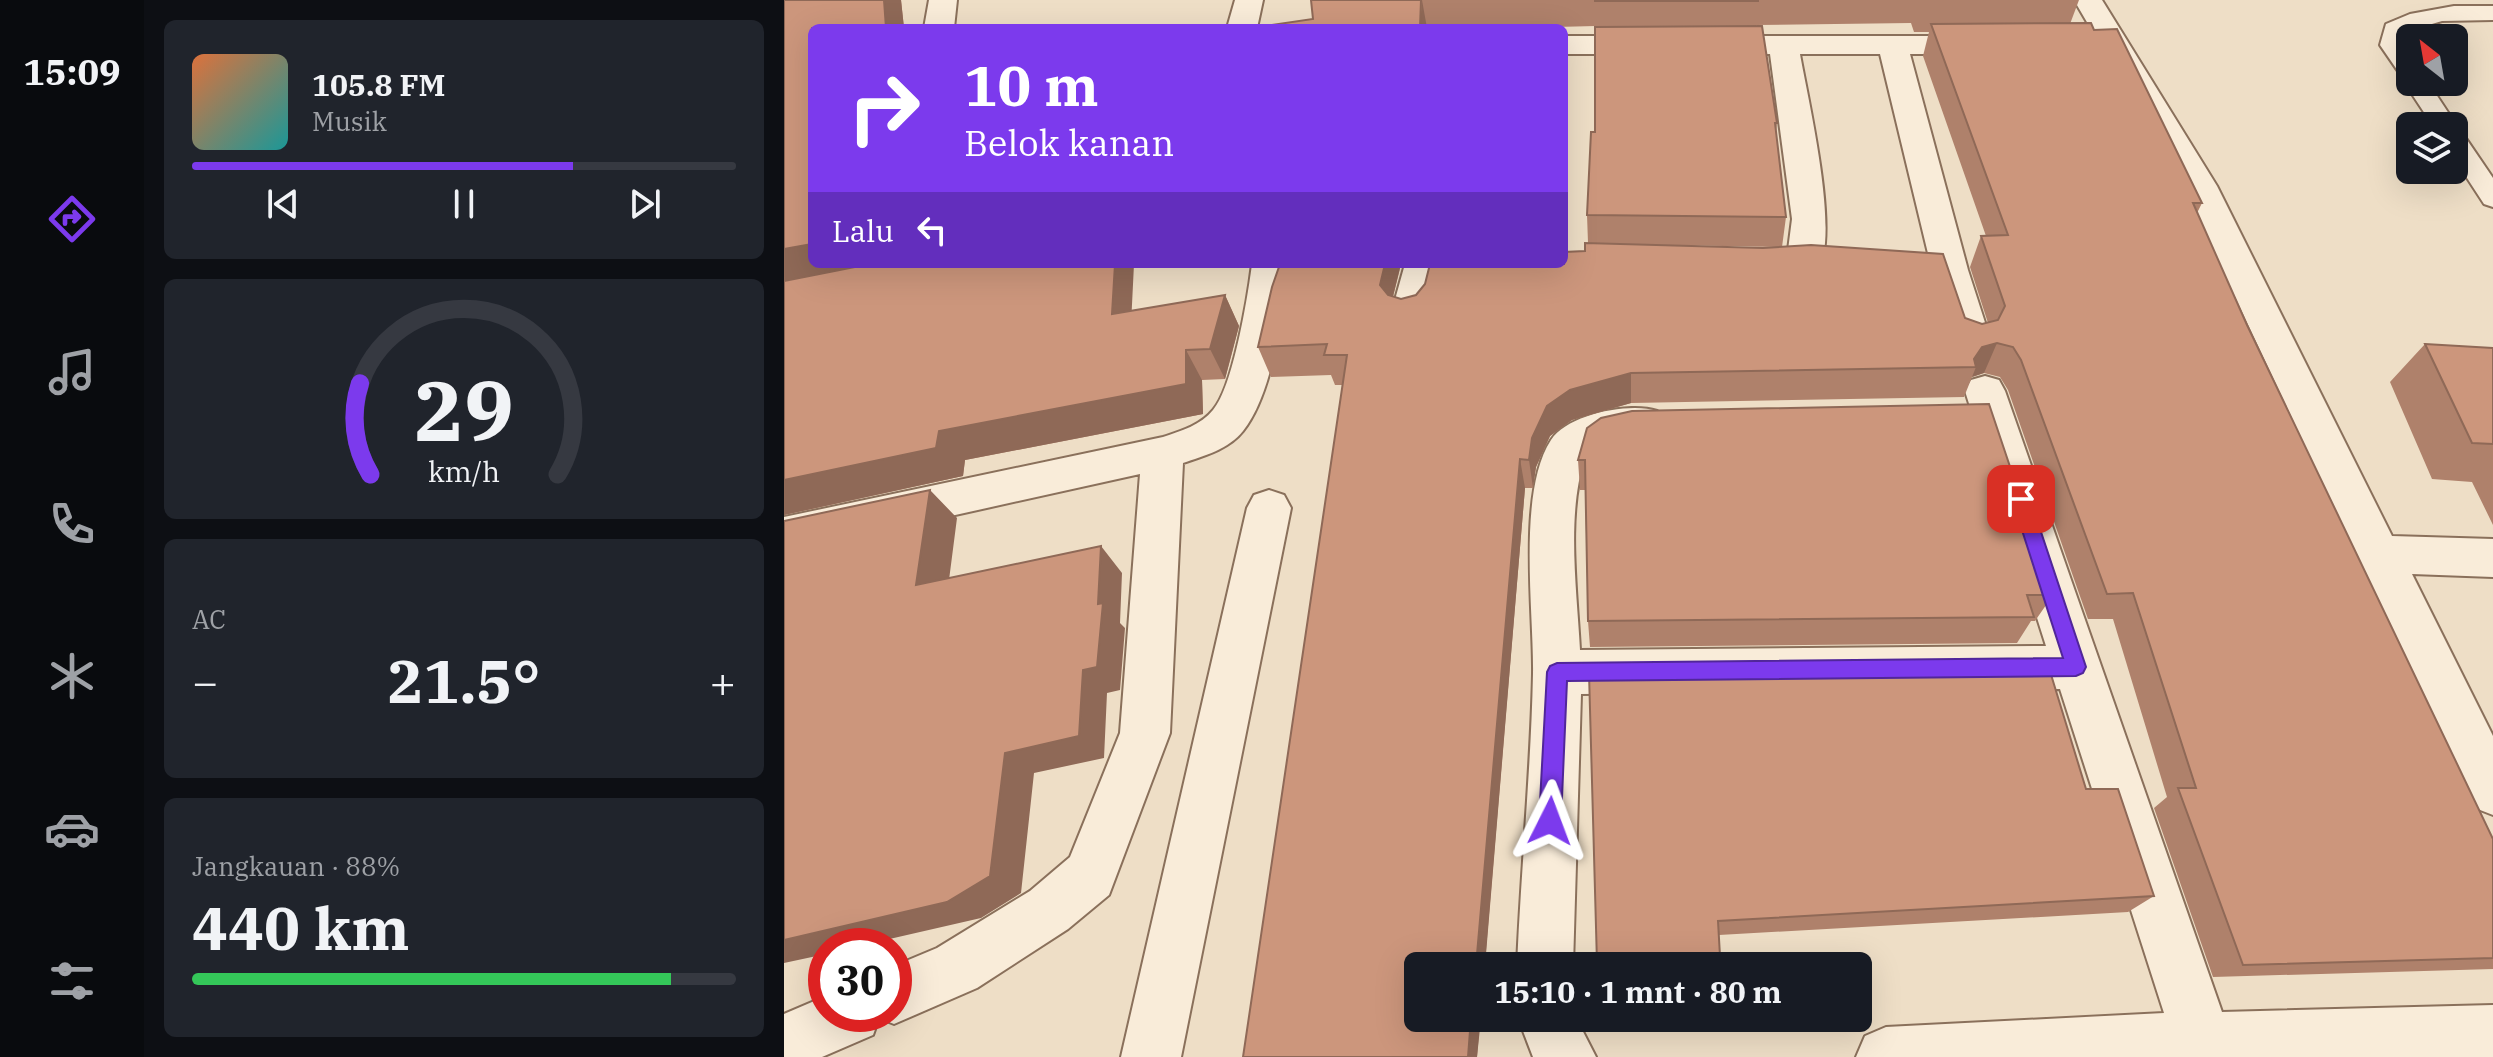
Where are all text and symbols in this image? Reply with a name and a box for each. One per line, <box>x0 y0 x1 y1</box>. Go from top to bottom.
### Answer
north arrow <box>2396 24 2468 96</box>
map controls <box>2396 24 2468 184</box>
text: 15:09 <box>23 48 121 95</box>
text: 10 m <box>964 49 1099 121</box>
icon: right <box>832 56 936 160</box>
text: 105.8 FM <box>312 65 445 104</box>
text: Musik <box>312 104 387 138</box>
button: layers <box>2396 112 2468 184</box>
text: Belok kanan <box>964 119 1174 166</box>
icon: previous <box>261 182 305 226</box>
icon: pause <box>442 182 486 226</box>
icon: next <box>623 182 667 226</box>
icon: directions <box>44 191 100 247</box>
icon: left <box>910 208 954 252</box>
text: Lalu <box>832 211 894 250</box>
icon: music <box>44 344 100 400</box>
text: 29 <box>414 355 514 463</box>
text: km/h <box>428 453 500 490</box>
pin <box>1987 465 2055 533</box>
icon: arrive <box>1999 477 2043 521</box>
icon: phone <box>44 496 100 552</box>
text: AC <box>192 602 226 636</box>
text: 21.5° <box>387 641 541 720</box>
icon: climate <box>44 648 100 704</box>
text: − <box>192 653 218 710</box>
text: + <box>710 653 736 710</box>
position arrow <box>1508 779 1592 863</box>
icon: car <box>44 801 100 857</box>
text: Jangkauan · 88% <box>192 849 400 883</box>
text: 440 km <box>192 888 410 967</box>
speed limit sign: 30 <box>808 928 912 1032</box>
icon: filters <box>44 953 100 1009</box>
text: 15:10 · 1 mnt · 80 m <box>1494 972 1782 1011</box>

